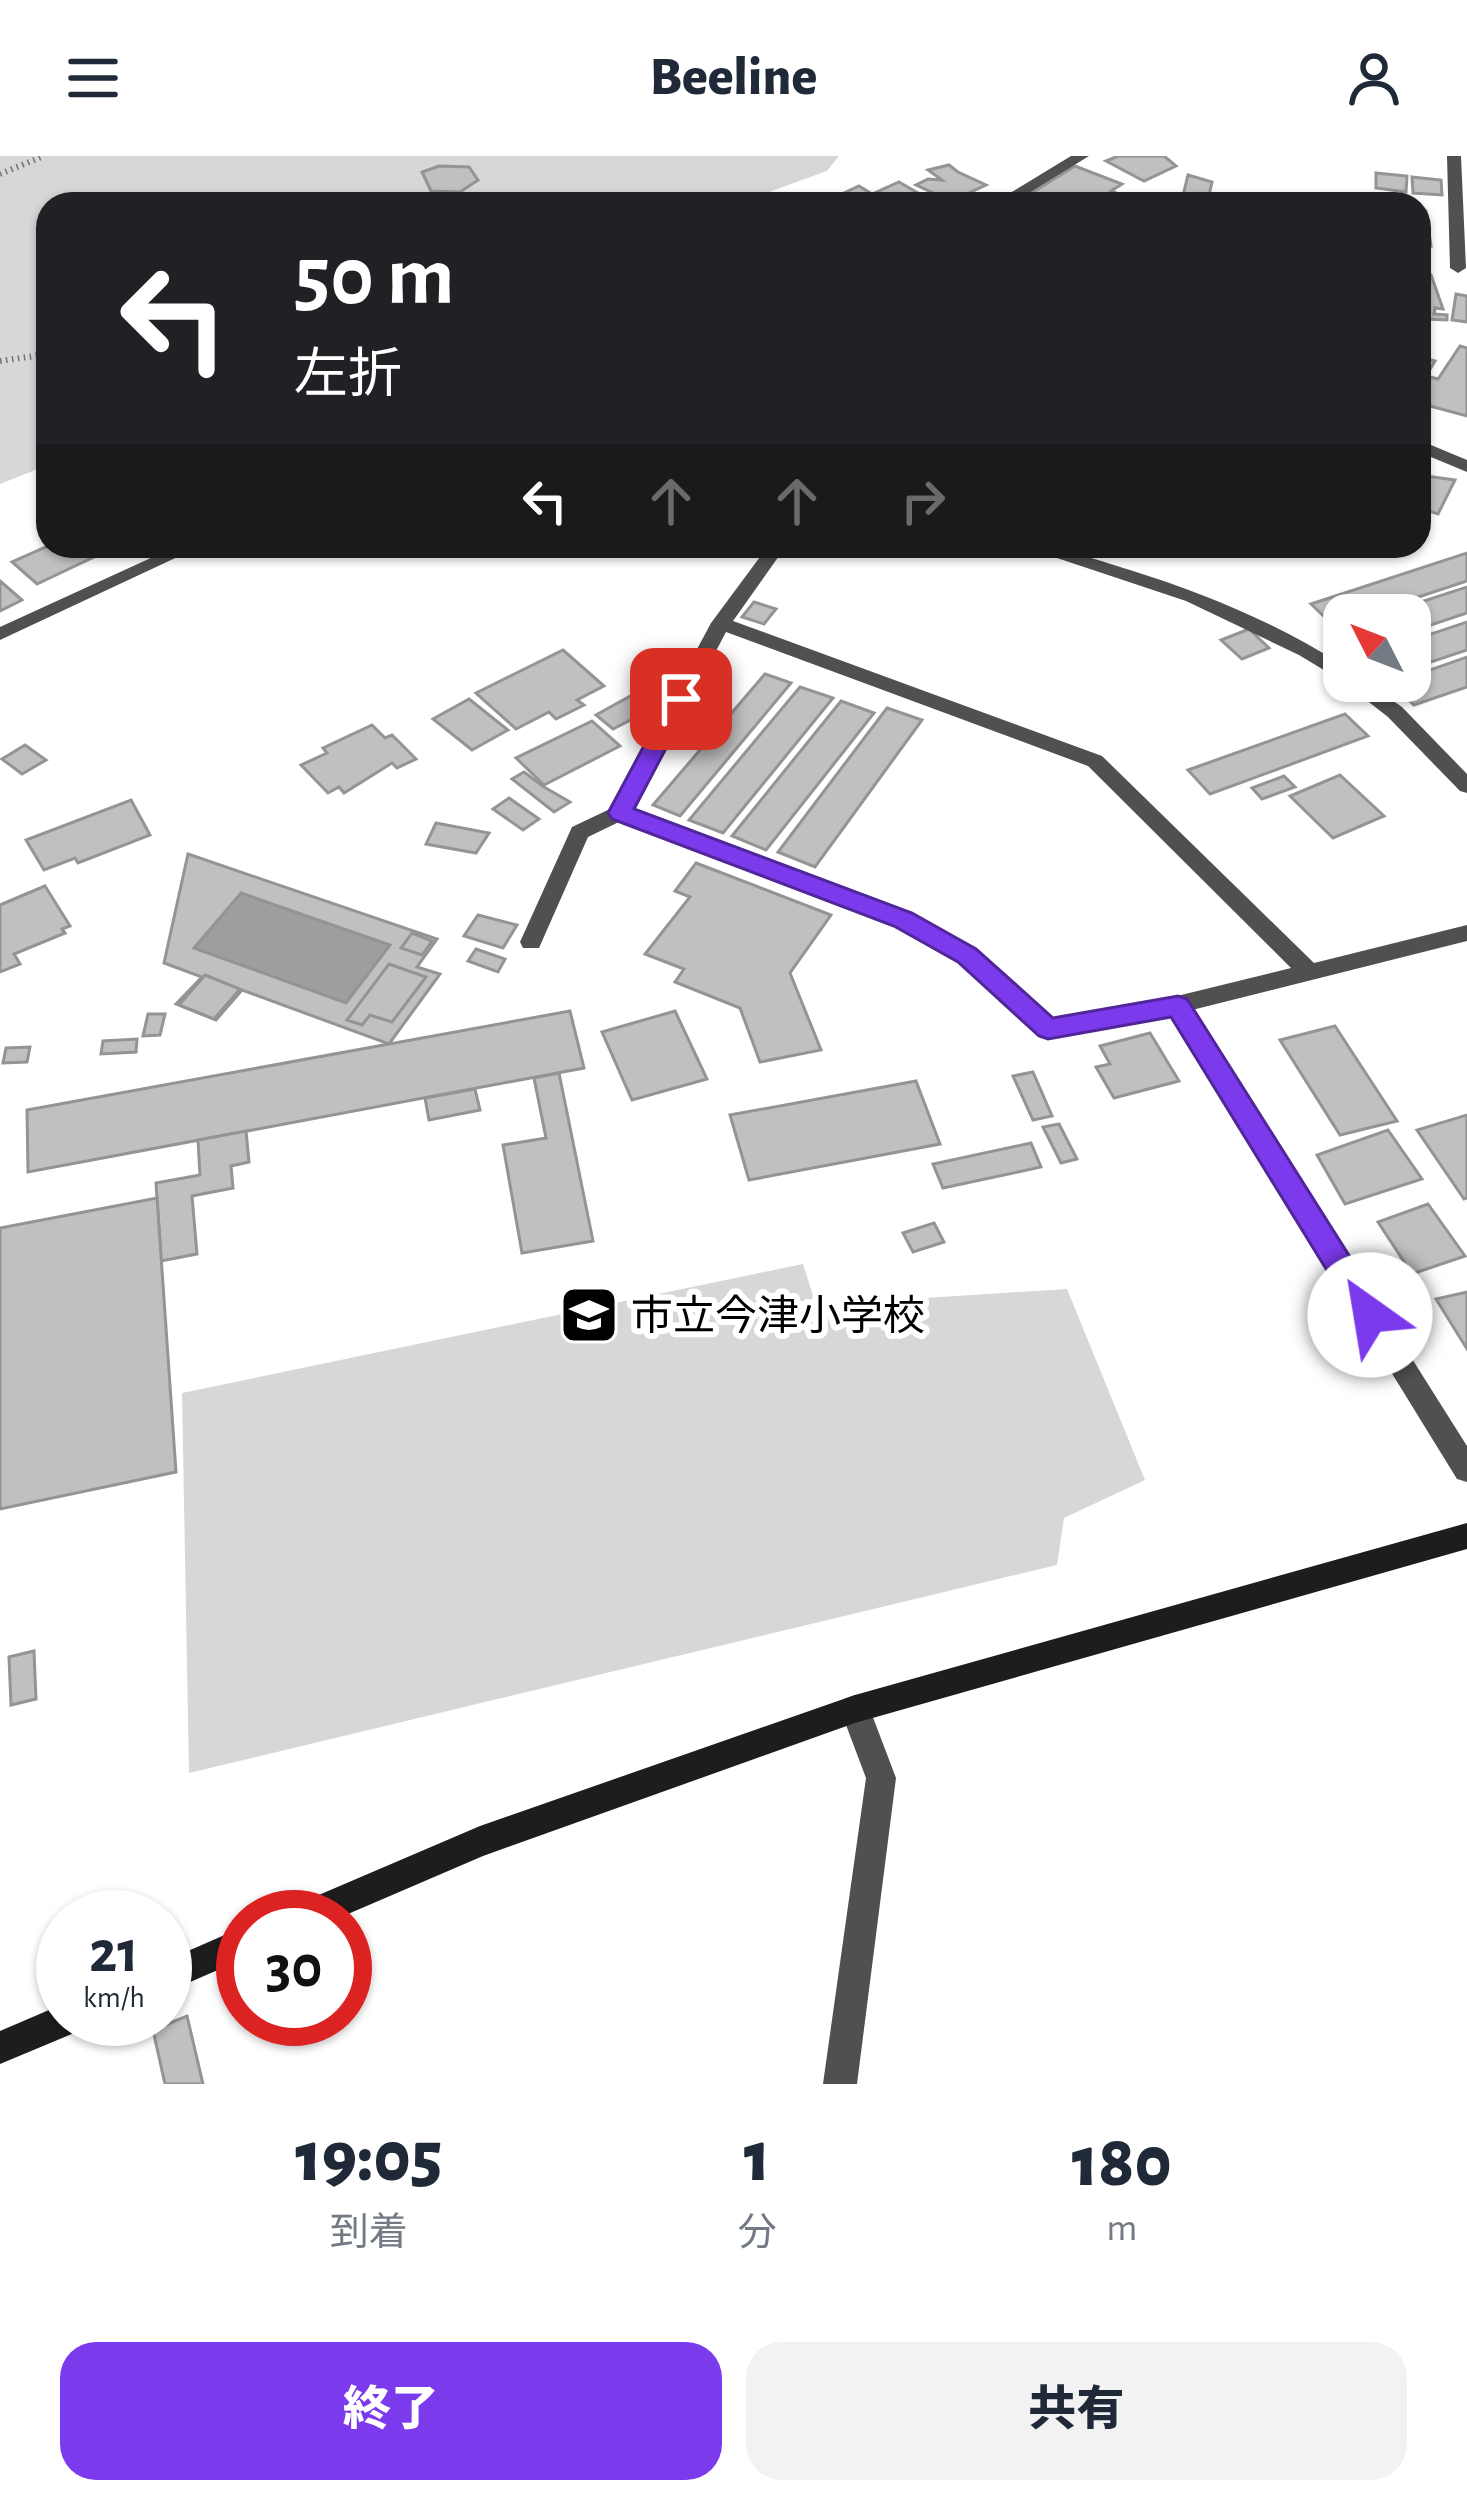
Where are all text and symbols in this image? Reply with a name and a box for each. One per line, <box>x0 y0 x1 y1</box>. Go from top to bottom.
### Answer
icon: menu <box>60 45 126 111</box>
icon: person <box>1341 45 1407 111</box>
text: Beeline <box>650 51 817 105</box>
text: 50 m <box>294 236 455 320</box>
icon: left <box>96 240 252 396</box>
text: 左折 <box>294 349 402 403</box>
icon: left <box>512 468 578 534</box>
icon: ahead <box>638 468 704 534</box>
icon: ahead <box>764 468 830 534</box>
icon: right <box>890 468 956 534</box>
north arrow <box>1323 594 1431 702</box>
map controls <box>1323 594 1431 702</box>
pin <box>630 648 732 750</box>
icon: arrive <box>648 666 714 732</box>
position arrow <box>1307 1252 1433 1378</box>
school or university icon: 市立今津小学校 <box>558 1284 620 1346</box>
place label: 市立今津小学校 <box>631 1294 925 1338</box>
speed limit sign: 30 <box>216 1890 372 2046</box>
text: 21 <box>89 1923 139 1983</box>
text: km/h <box>83 1983 145 2013</box>
text: 19:05 <box>295 2122 442 2194</box>
text: 1 <box>744 2122 770 2194</box>
text: 180 <box>1072 2127 1172 2199</box>
text: m <box>1106 2209 1137 2248</box>
text: 到着 <box>330 2214 408 2253</box>
text: 分 <box>737 2214 777 2253</box>
button: 終了 <box>60 2342 722 2480</box>
button: 共有 <box>746 2342 1407 2480</box>

